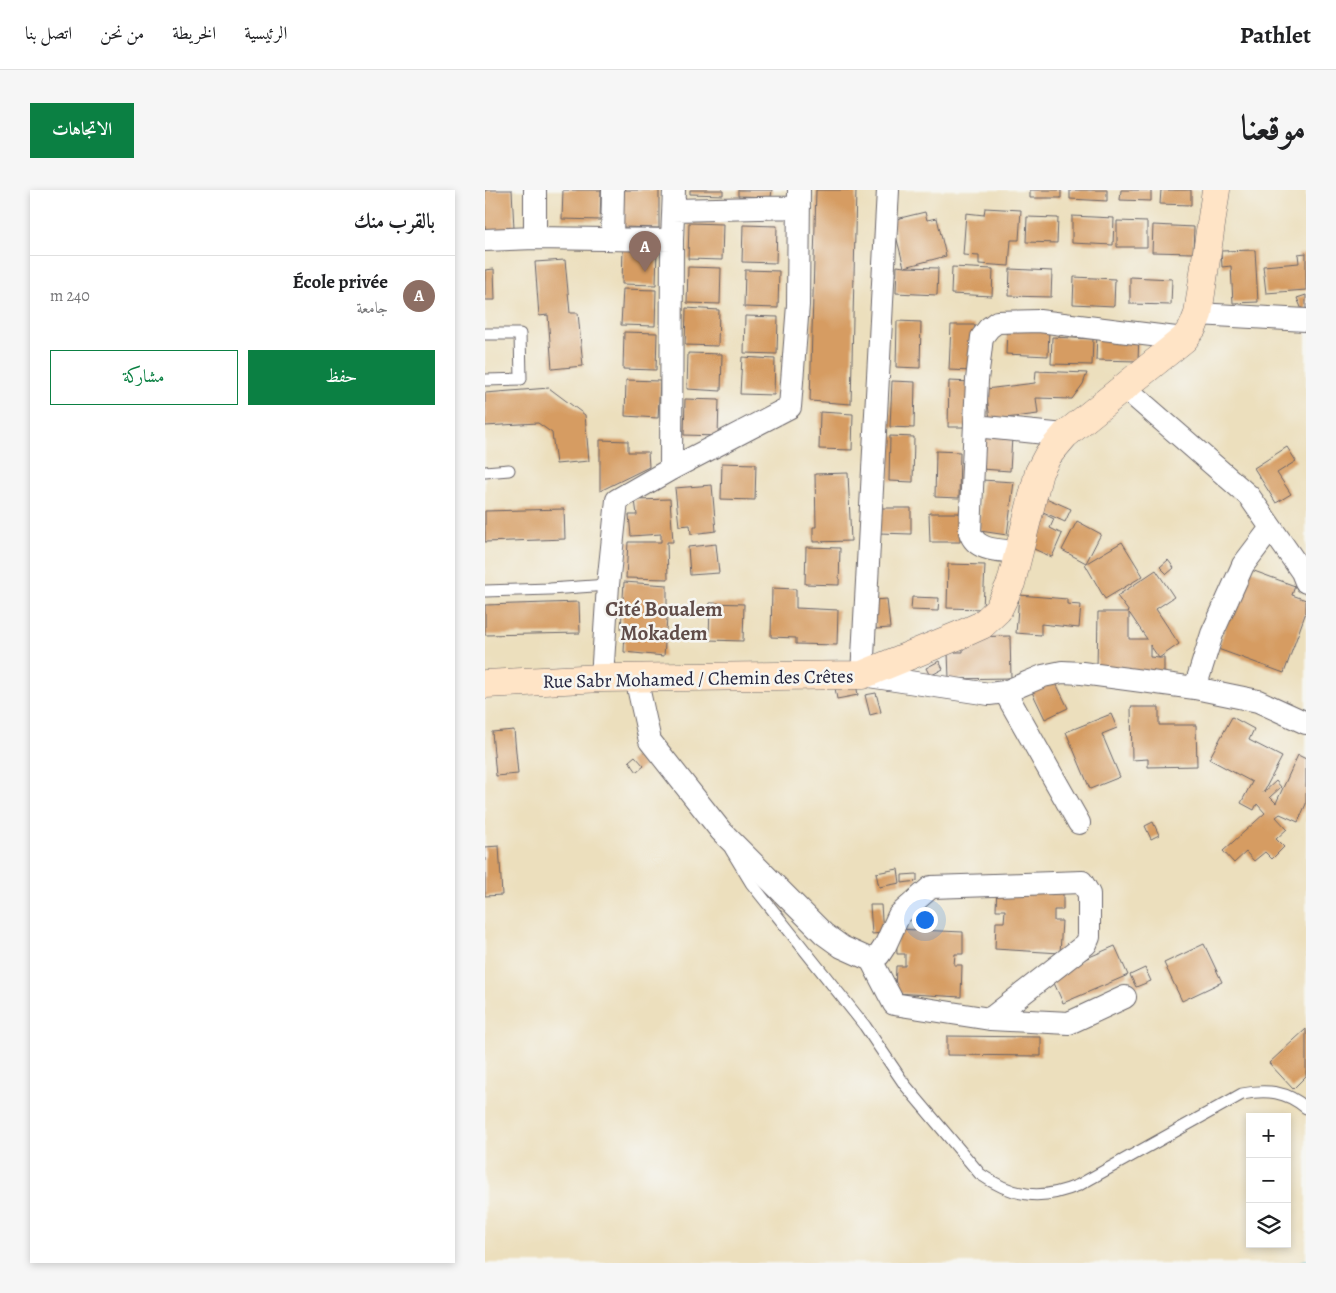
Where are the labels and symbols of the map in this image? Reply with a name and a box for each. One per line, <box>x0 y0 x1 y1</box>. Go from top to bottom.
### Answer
pin: A <box>629 231 661 272</box>
district label: Cité Boualem Mokadem <box>605 595 723 647</box>
street label: Rue Sabr Mohamed / Chemin des Crêtes <box>542 663 854 695</box>
your location <box>912 907 938 933</box>

